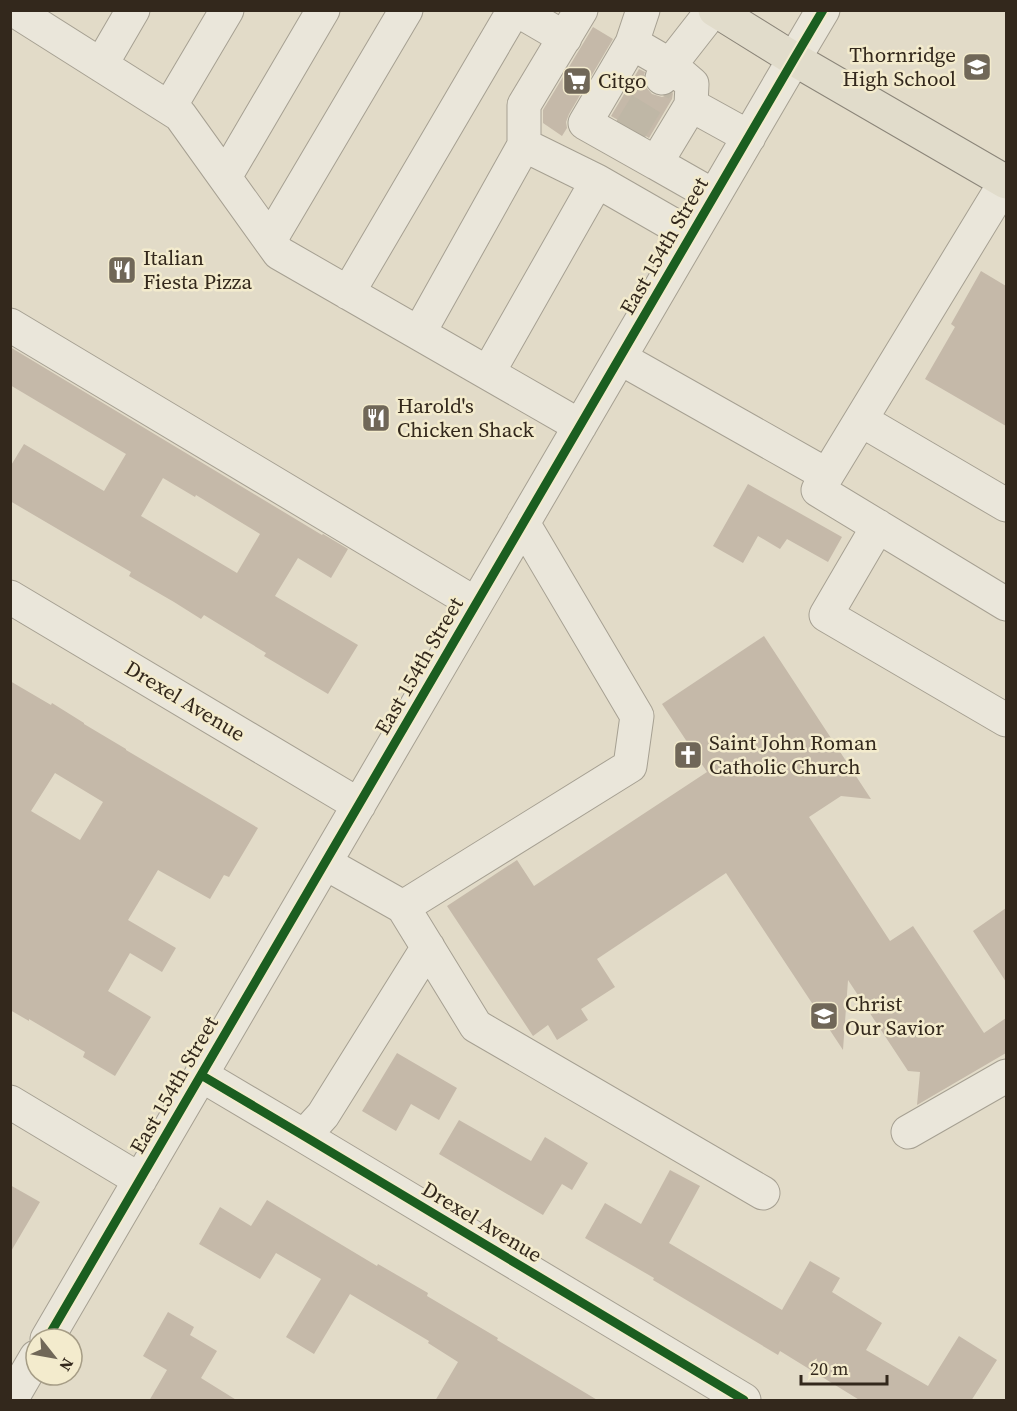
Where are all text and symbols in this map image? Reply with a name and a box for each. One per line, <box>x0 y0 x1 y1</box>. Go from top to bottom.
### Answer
place label: Thornridge High School <box>843 40 956 93</box>
school or university icon: Thornridge High School <box>961 51 993 83</box>
supermarket icon: Citgo <box>561 65 593 97</box>
place label: Citgo <box>598 66 647 95</box>
street label: East 154th Street <box>612 172 715 320</box>
place label: Italian Fiesta Pizza <box>143 243 252 296</box>
restaurant icon: Italian Fiesta Pizza <box>106 254 138 286</box>
place label: Harold's Chicken Shack <box>397 391 534 444</box>
restaurant icon: Harold's Chicken Shack <box>360 402 392 434</box>
street label: East 154th Street <box>367 592 470 740</box>
street label: Drexel Avenue <box>120 653 251 748</box>
place label: Saint John Roman Catholic Church <box>709 728 878 781</box>
church icon: Saint John Roman Catholic Church <box>672 739 704 771</box>
place label: Christ Our Savior <box>845 989 944 1042</box>
school or university icon: Christ Our Savior <box>808 1000 840 1032</box>
street label: East 154th Street <box>122 1011 225 1159</box>
street label: Drexel Avenue <box>417 1174 548 1269</box>
north arrow <box>24 1327 84 1387</box>
scale bar <box>801 1348 886 1386</box>
text: N <box>54 1354 79 1376</box>
text: 20 m <box>810 1356 848 1381</box>

